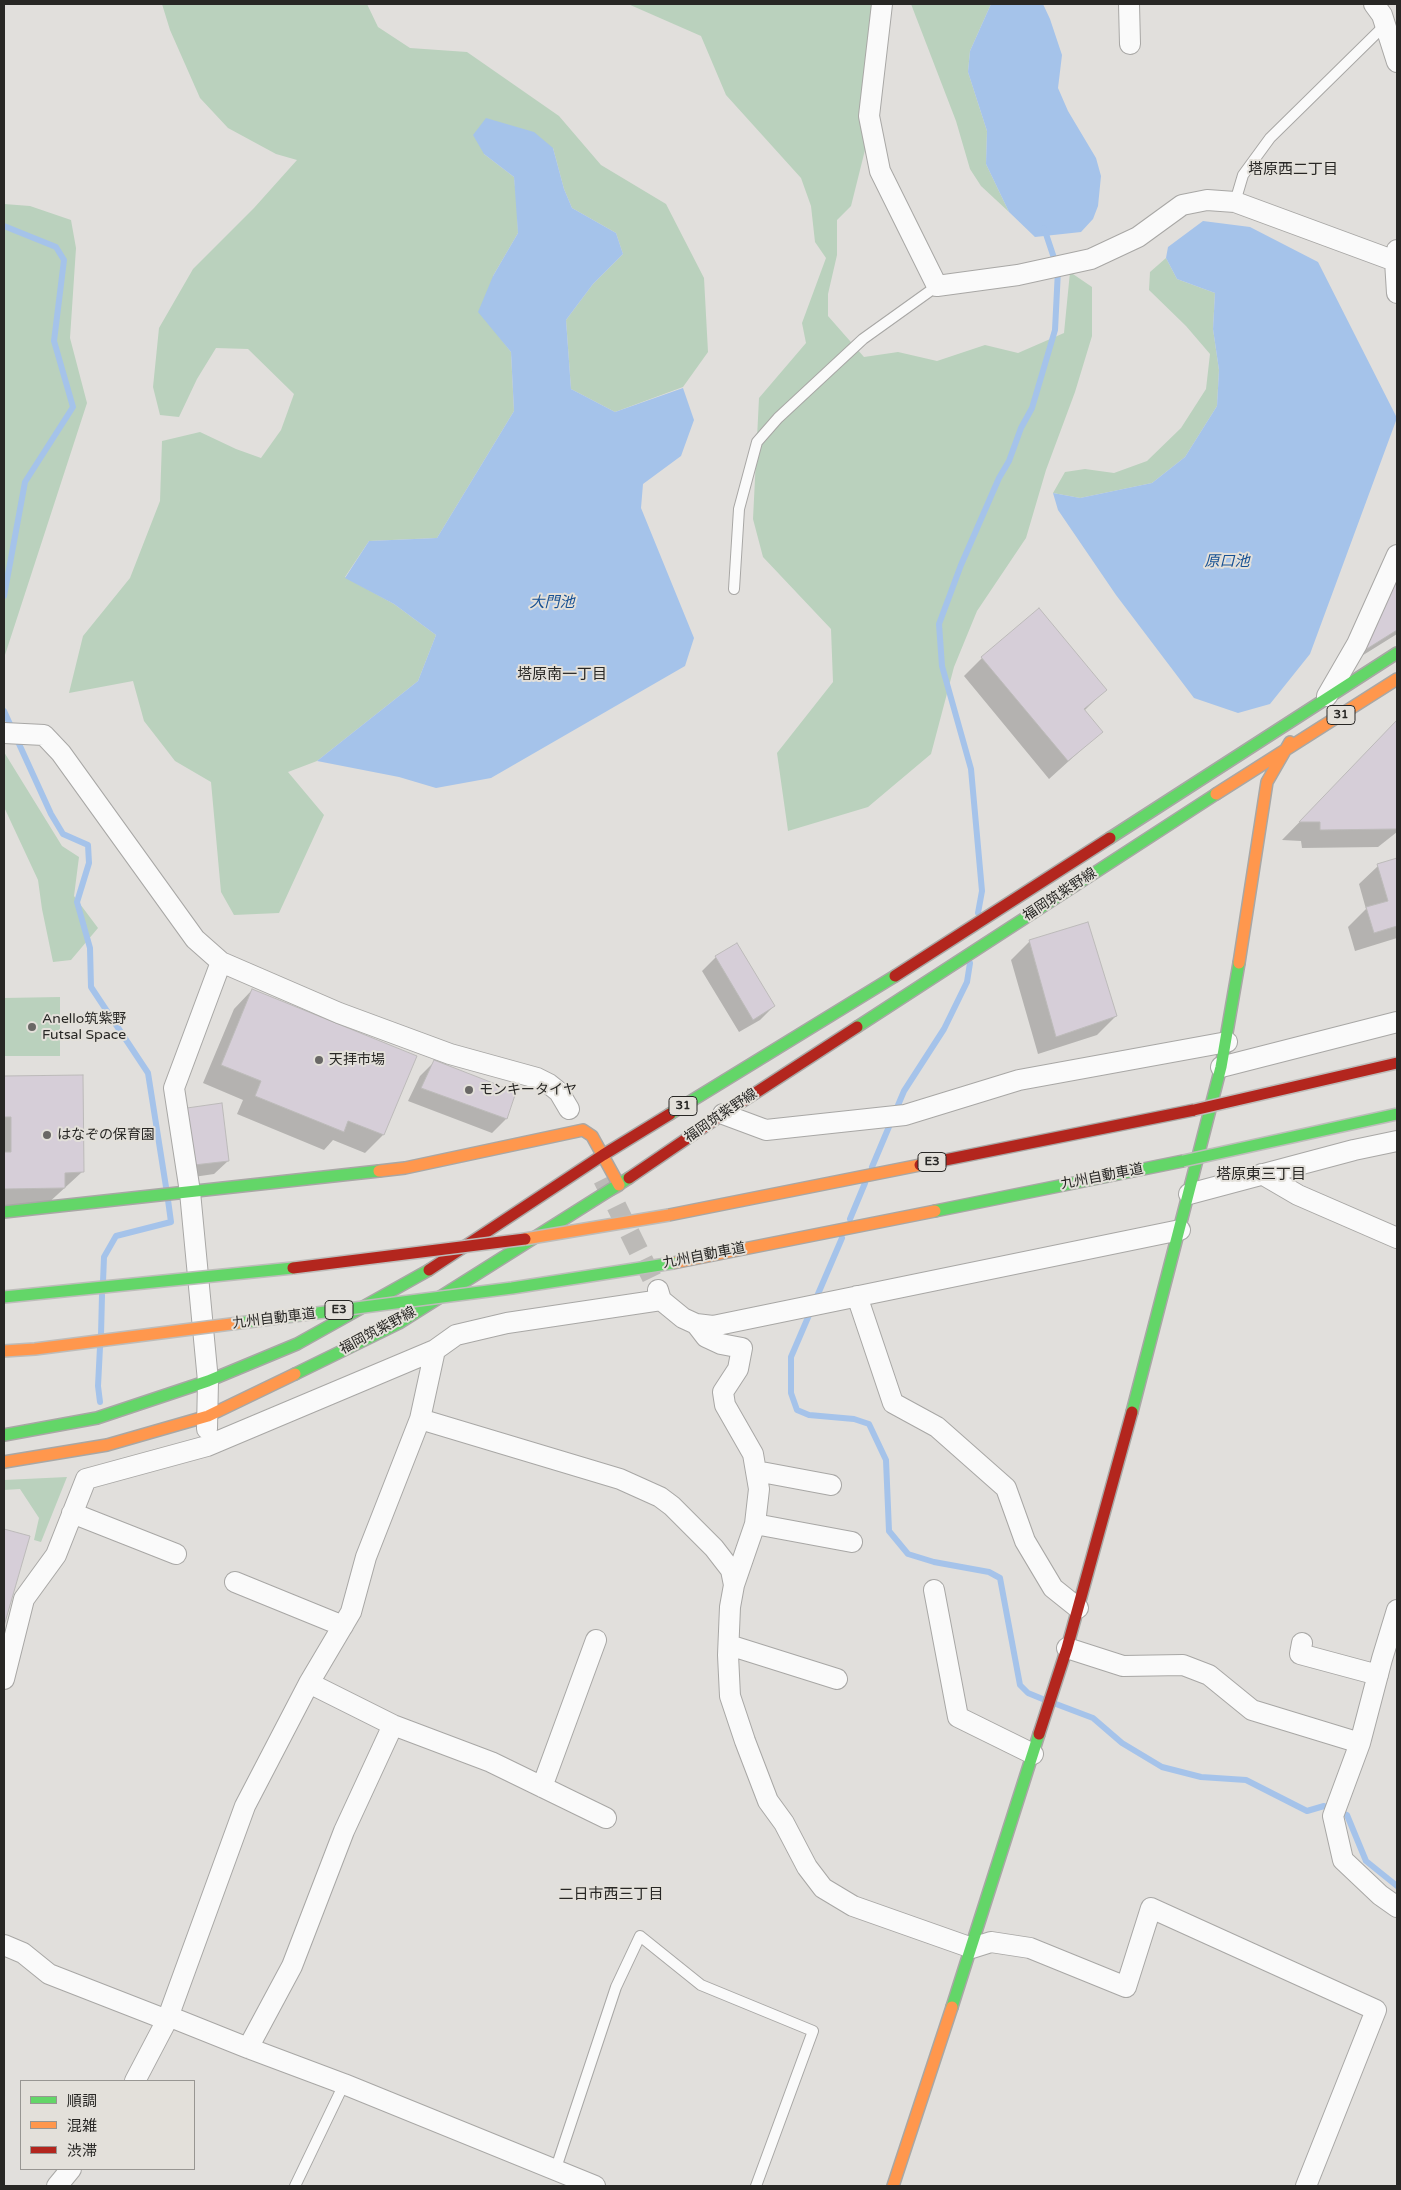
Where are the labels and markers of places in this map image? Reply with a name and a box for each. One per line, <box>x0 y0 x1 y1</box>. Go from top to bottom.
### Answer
place label: Anello筑紫野 Futsal Space <box>42 1011 126 1044</box>
marker: Anello筑紫野 Futsal Space <box>26 1021 38 1033</box>
place label: 天拝市場 <box>329 1052 385 1068</box>
marker: 天拝市場 <box>313 1054 325 1066</box>
place label: モンキータイヤ <box>479 1082 577 1098</box>
marker: モンキータイヤ <box>463 1084 475 1096</box>
place label: はなぞの保育園 <box>57 1127 155 1143</box>
marker: はなぞの保育園 <box>41 1129 53 1141</box>

